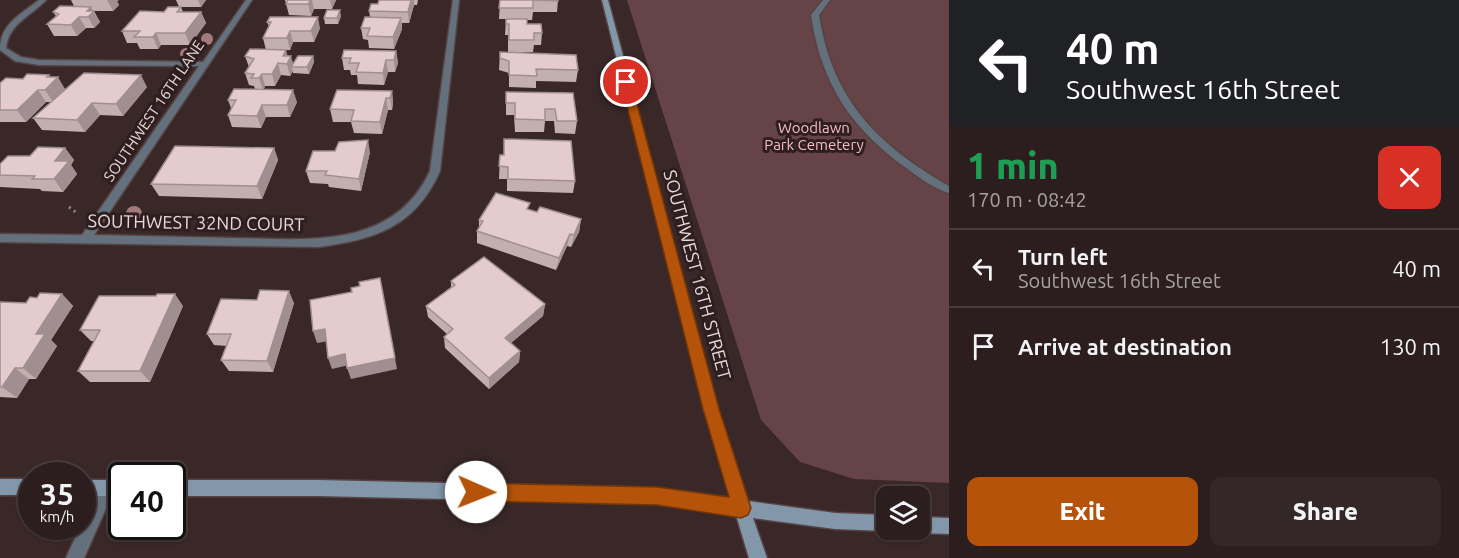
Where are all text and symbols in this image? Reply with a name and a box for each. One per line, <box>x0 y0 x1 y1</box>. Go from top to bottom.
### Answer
icon: left <box>967 24 1045 102</box>
text: 40 m <box>1066 25 1160 72</box>
street label: SOUTHWEST 16TH LANE <box>100 37 207 184</box>
pin <box>600 56 651 107</box>
icon: arrive <box>609 65 642 98</box>
text: Southwest 16th Street <box>1066 74 1340 104</box>
park label: Woodlawn Park Cemetery <box>764 119 864 153</box>
text: 1 min <box>967 145 1059 186</box>
button: close <box>1378 146 1441 209</box>
street label: SOUTHWEST 16TH STREET <box>660 168 736 382</box>
text: 170 m · 08:42 <box>967 188 1087 211</box>
street label: SOUTHWEST 32ND COURT <box>87 210 305 234</box>
text: Turn left <box>1018 244 1108 269</box>
icon: left <box>967 252 1000 285</box>
text: 40 m <box>1392 256 1441 281</box>
text: Southwest 16th Street <box>1018 269 1221 292</box>
icon: arrive <box>967 330 1000 363</box>
text: Arrive at destination <box>1018 334 1232 359</box>
text: 130 m <box>1380 334 1441 359</box>
position arrow <box>444 460 508 524</box>
speed limit sign: 40 <box>108 462 186 540</box>
text: 35 <box>40 477 74 511</box>
button: Exit <box>967 477 1198 546</box>
button: Share <box>1210 477 1441 546</box>
map controls <box>876 486 930 540</box>
button: layers <box>876 486 930 540</box>
text: km/h <box>40 508 74 525</box>

